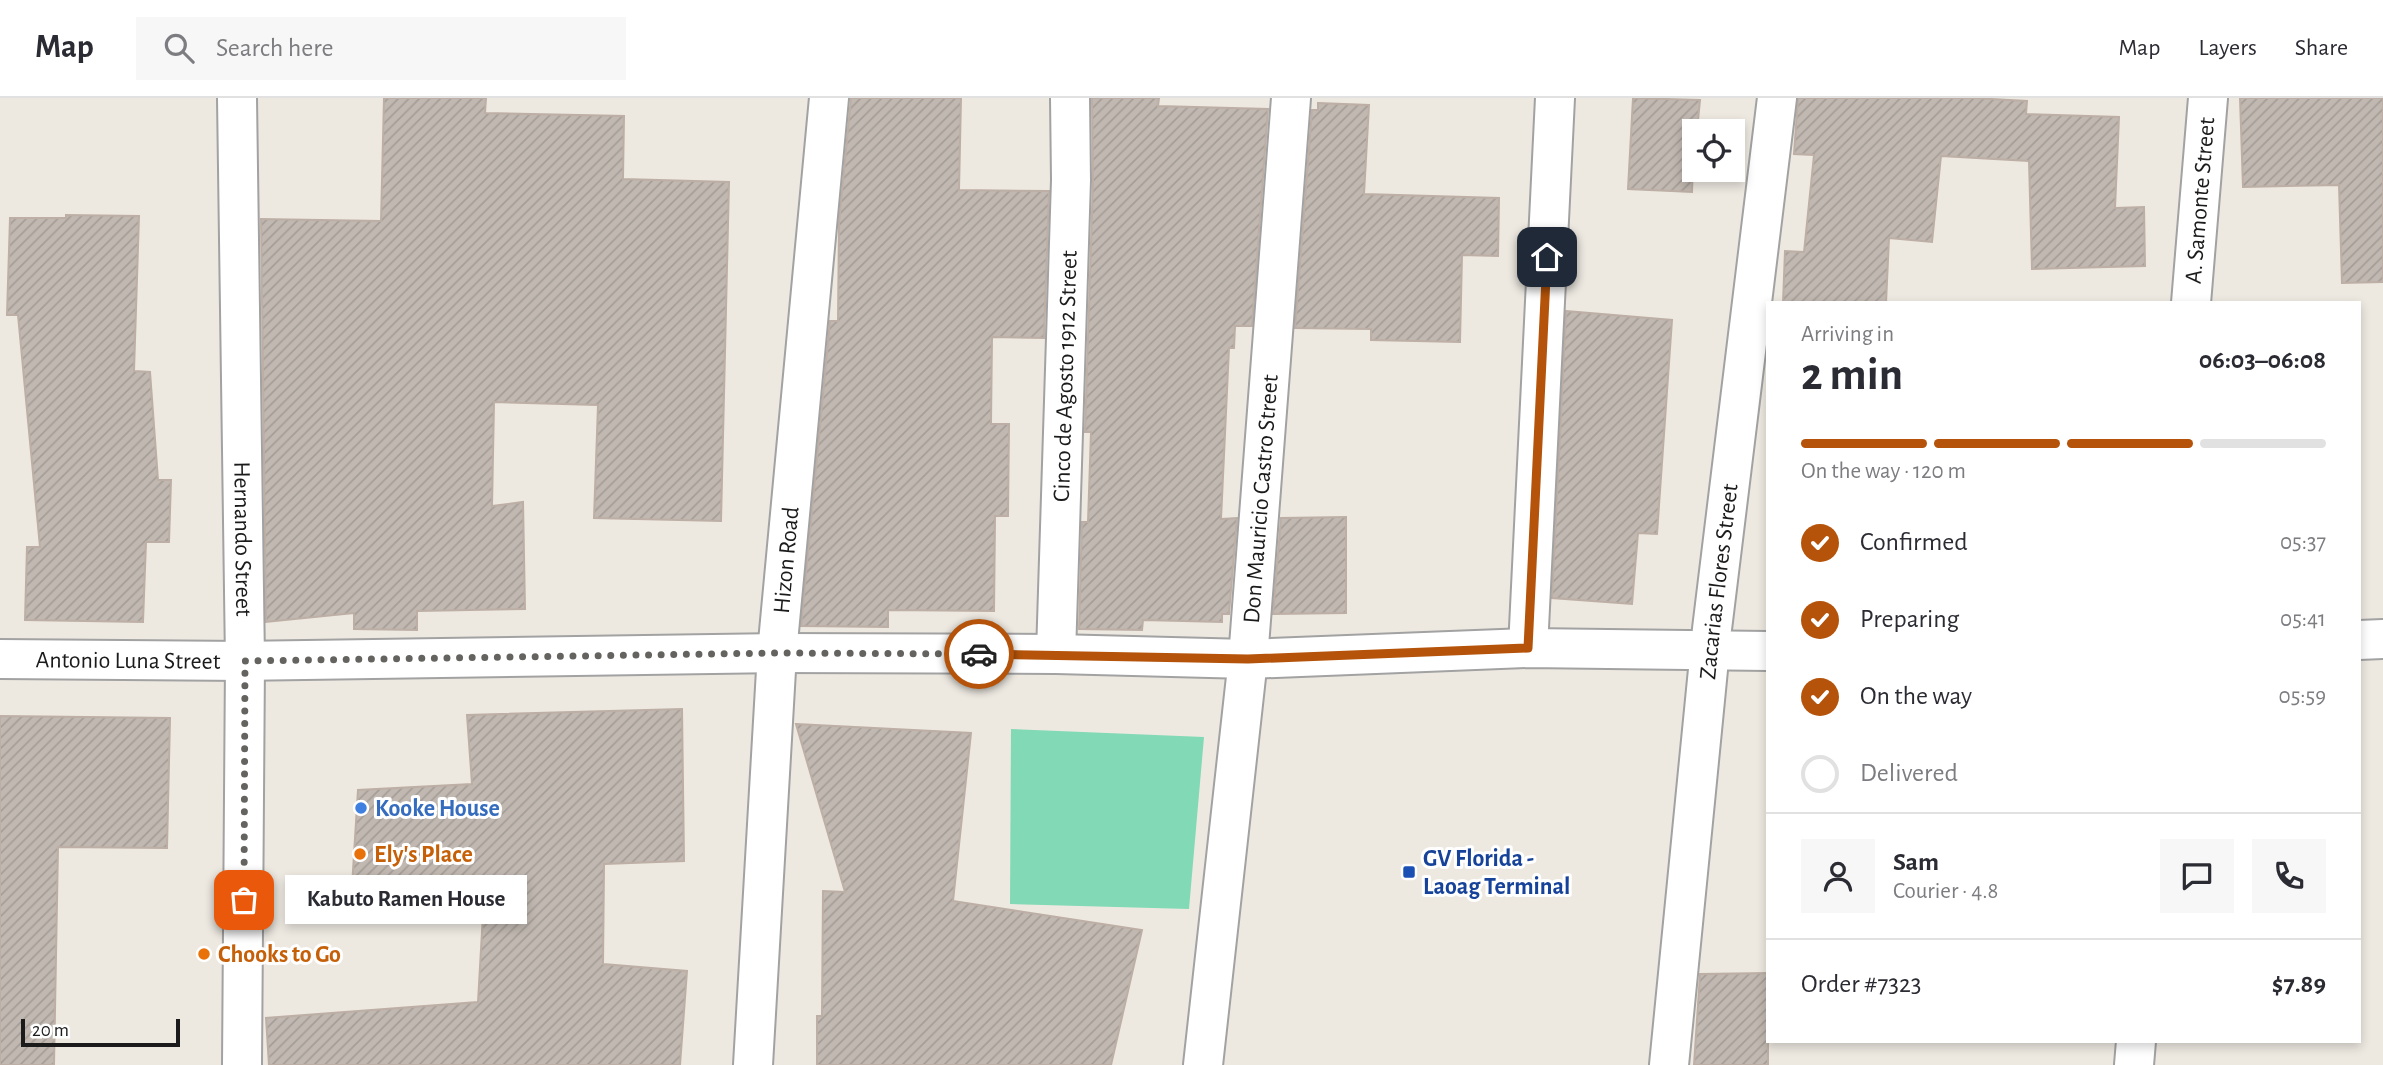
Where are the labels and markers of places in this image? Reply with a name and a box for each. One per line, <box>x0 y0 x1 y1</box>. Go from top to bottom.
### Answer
pin <box>1517 227 1577 287</box>
place label: Kooke House <box>375 797 500 821</box>
marker: Kooke House <box>353 800 369 816</box>
place label: Ely's Place <box>374 843 473 867</box>
marker: Ely's Place <box>352 846 368 862</box>
place label: GV Florida - Laoag Terminal <box>1423 847 1570 899</box>
marker: GV Florida - Laoag Terminal <box>1401 864 1417 880</box>
pin <box>214 870 274 930</box>
callout: Kabuto Ramen House <box>286 876 528 924</box>
place label: Chooks to Go <box>218 943 341 967</box>
marker: Chooks to Go <box>196 946 212 962</box>

